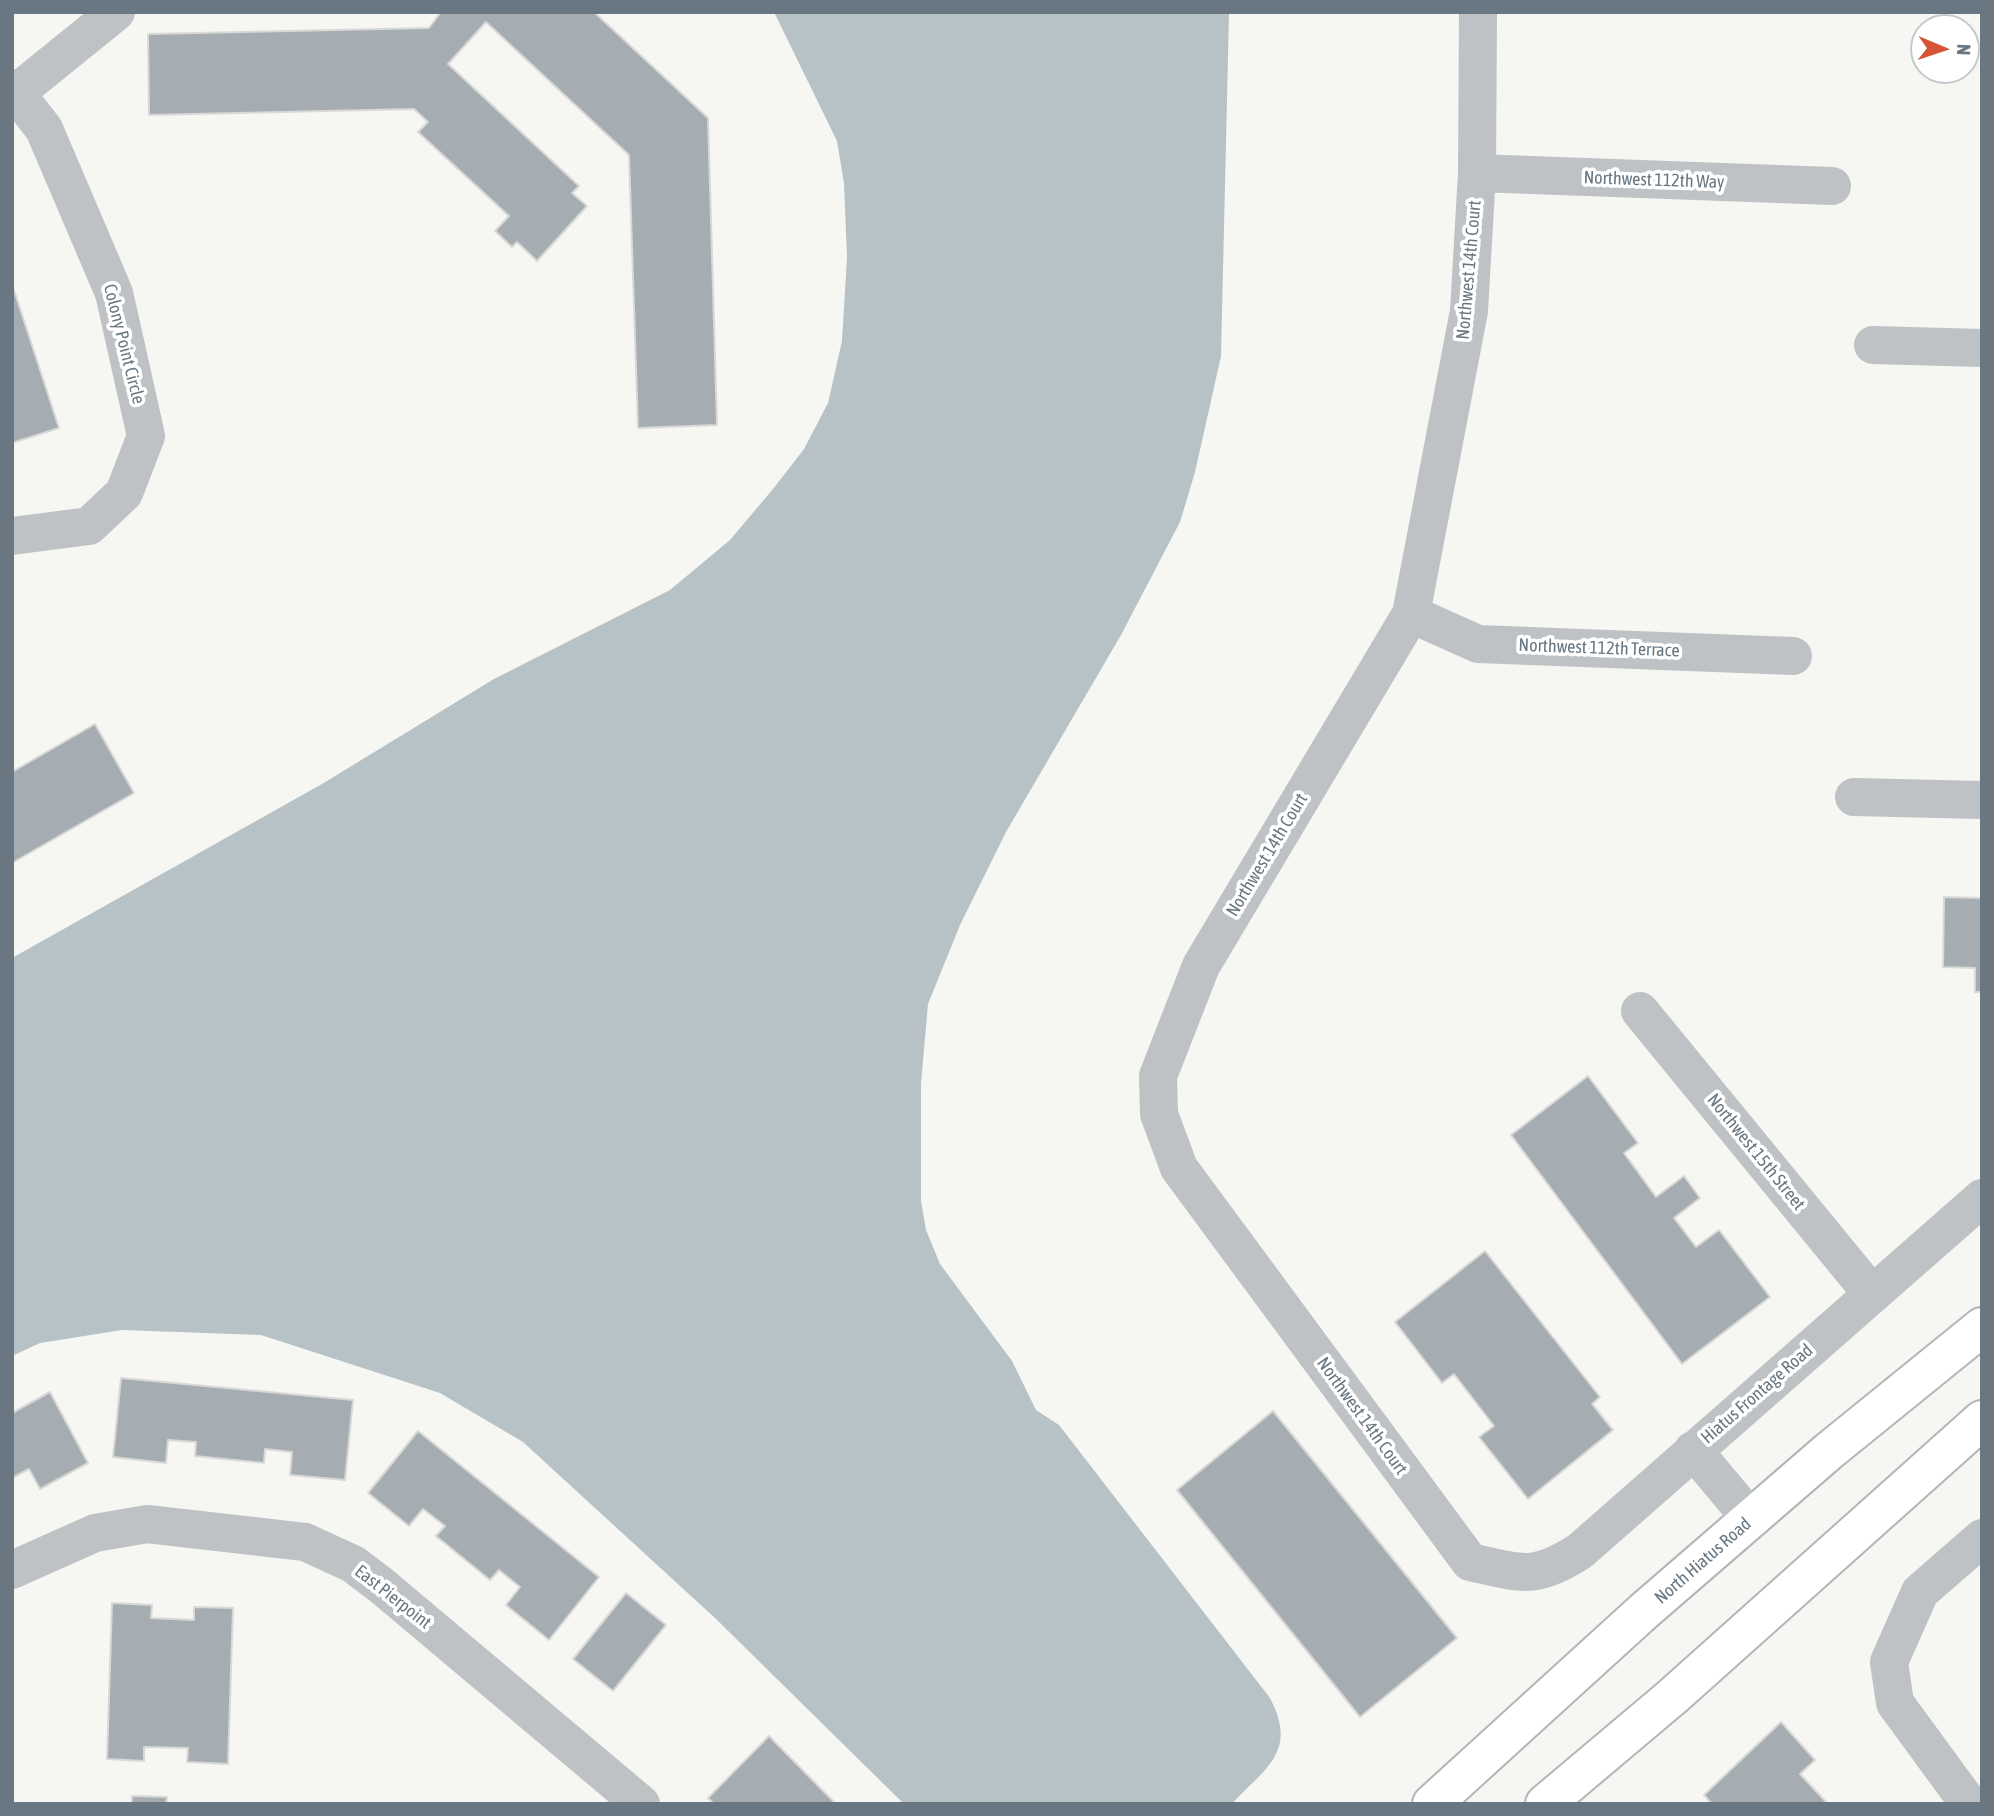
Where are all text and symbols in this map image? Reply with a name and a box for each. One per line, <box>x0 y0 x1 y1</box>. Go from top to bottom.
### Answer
north arrow <box>1910 14 1980 84</box>
text: N <box>1953 44 1975 56</box>
street label: Northwest 112th Way <box>1583 167 1725 193</box>
street label: Northwest 14th Court <box>1452 199 1486 341</box>
street label: Colony Point Circle <box>99 282 149 406</box>
street label: Northwest 112th Terrace <box>1518 634 1680 662</box>
street label: Northwest 14th Court <box>1222 790 1312 920</box>
street label: Northwest 15th Street <box>1702 1089 1810 1215</box>
street label: Hiatus Frontage Road <box>1697 1340 1817 1448</box>
street label: Northwest 14th Court <box>1312 1353 1412 1479</box>
street label: North Hiatus Road <box>1650 1513 1756 1609</box>
street label: East Pierpoint <box>350 1560 436 1634</box>

